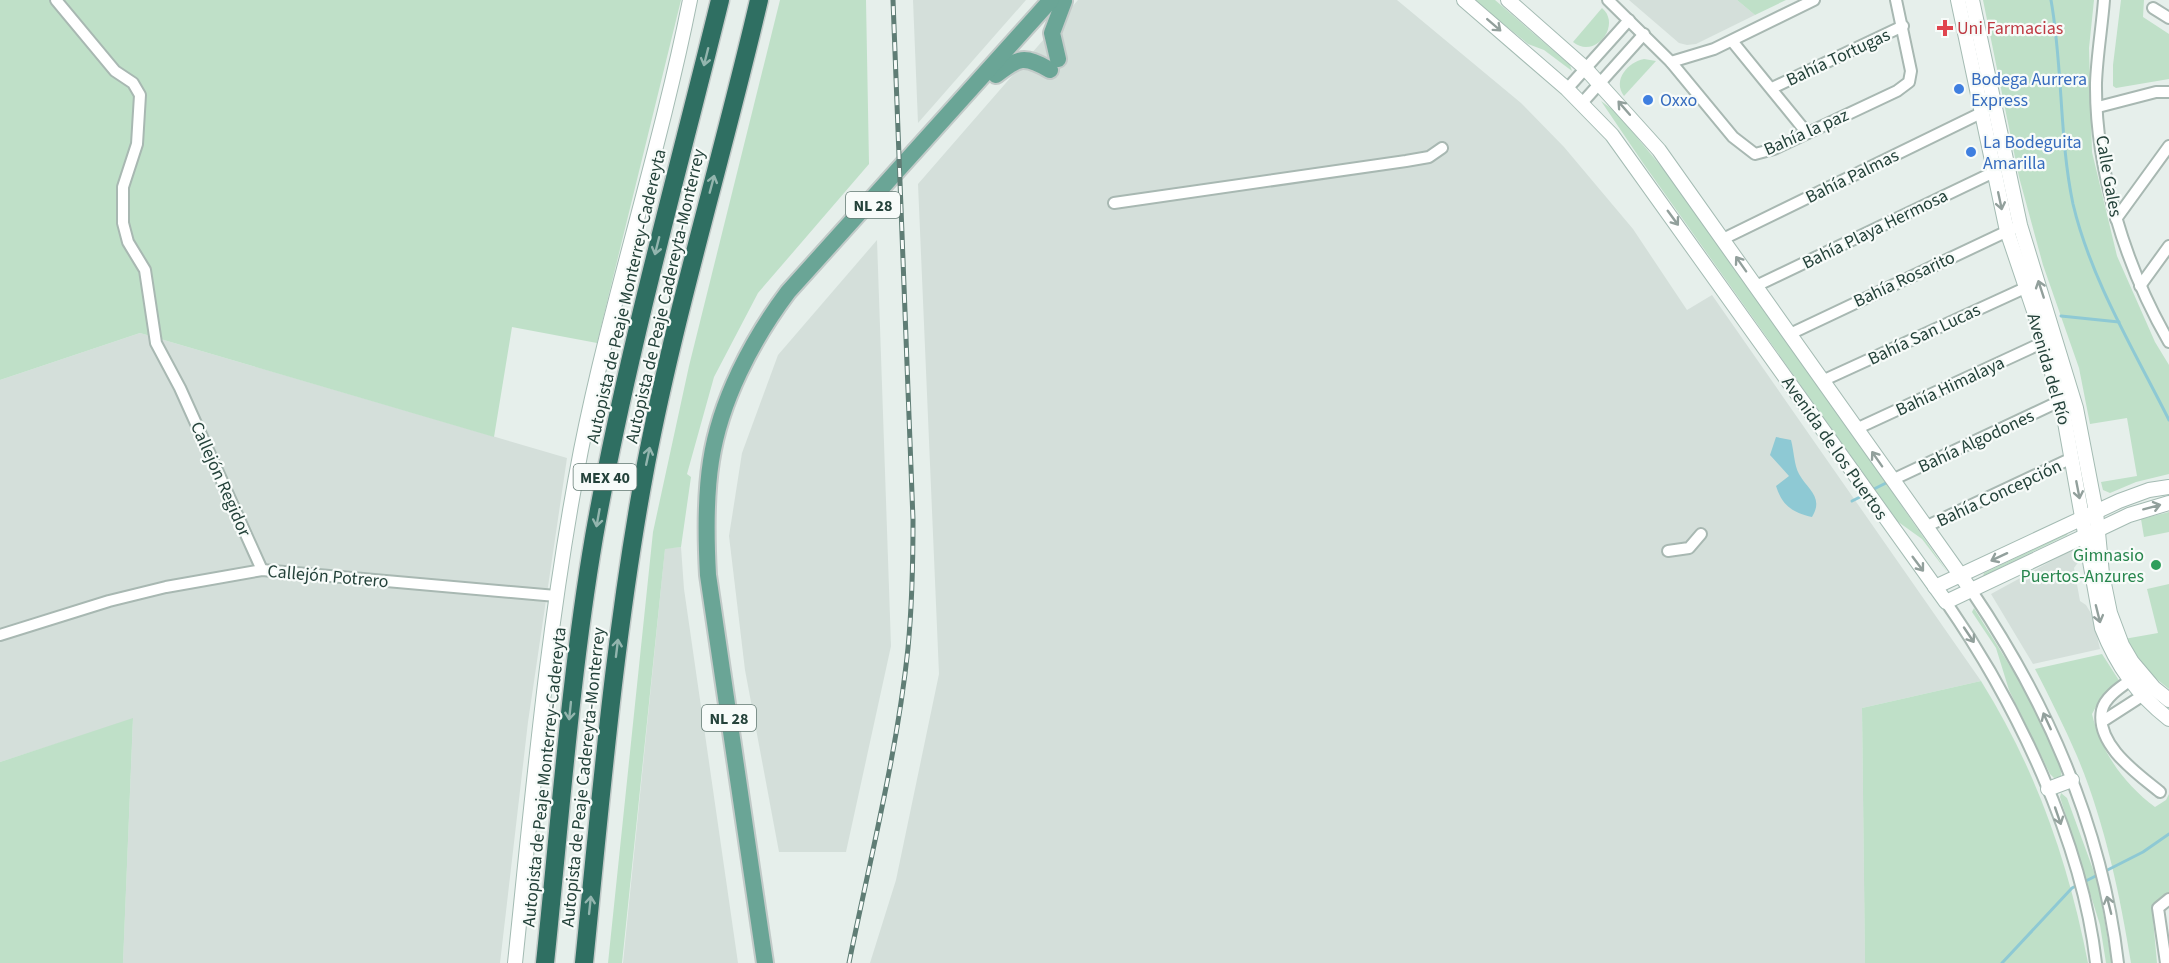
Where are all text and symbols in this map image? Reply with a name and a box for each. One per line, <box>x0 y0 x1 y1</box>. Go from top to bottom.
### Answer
place label: Uni Farmacias <box>1957 16 2063 41</box>
one-way arrow <box>1486 18 1501 32</box>
marker: Uni Farmacias <box>1938 21 1952 35</box>
street label: Bahía Tortugas <box>1782 22 1894 93</box>
one-way arrow <box>700 47 711 66</box>
place label: Bodega Aurrera Express <box>1971 67 2087 113</box>
marker: Bodega Aurrera Express <box>1952 82 1966 96</box>
place label: Oxxo <box>1660 88 1697 113</box>
marker: Oxxo <box>1641 93 1655 107</box>
one-way arrow <box>1617 101 1631 116</box>
street label: Bahía la paz <box>1760 103 1853 162</box>
place label: La Bodeguita Amarilla <box>1983 130 2082 176</box>
street label: Calle Gales <box>2089 133 2128 219</box>
street label: Bahía Palmas <box>1801 143 1903 210</box>
marker: La Bodeguita Amarilla <box>1964 145 1978 159</box>
street label: Autopista de Peaje Monterrey-Cadereyta <box>580 146 673 446</box>
street label: Autopista de Peaje Cadereyta-Monterrey <box>619 146 712 446</box>
one-way arrow <box>707 175 719 194</box>
street label: Bahía Playa Hermosa <box>1798 183 1952 276</box>
one-way arrow <box>1995 191 2006 210</box>
road number: NL 28 <box>846 192 900 218</box>
one-way arrow <box>1667 209 1679 225</box>
one-way arrow <box>651 236 663 255</box>
street label: Bahía Rosarito <box>1849 245 1959 314</box>
one-way arrow <box>1735 257 1747 273</box>
one-way arrow <box>2035 280 2046 299</box>
street label: Bahía San Lucas <box>1864 297 1985 371</box>
street label: Avenida del Río <box>2021 310 2076 428</box>
street label: Bahía Himalaya <box>1892 350 2009 423</box>
street label: Avenida de los Puertos <box>1776 371 1894 525</box>
street label: Bahía Algodones <box>1914 404 2038 479</box>
street label: Callejón Regidor <box>184 418 257 541</box>
one-way arrow <box>643 447 654 466</box>
one-way arrow <box>1871 451 1883 467</box>
street label: Bahía Concepción <box>1933 454 2066 533</box>
road number: MEX 40 <box>574 464 636 490</box>
one-way arrow <box>2073 480 2084 500</box>
one-way arrow <box>2142 501 2161 513</box>
one-way arrow <box>592 508 603 527</box>
place label: Gimnasio Puertos-Anzures <box>2021 543 2144 589</box>
one-way arrow <box>1990 551 2008 563</box>
one-way arrow <box>1912 555 1924 571</box>
marker: Gimnasio Puertos-Anzures <box>2149 558 2163 572</box>
street label: Callejón Potrero <box>266 559 389 594</box>
one-way arrow <box>2093 604 2105 623</box>
street label: Autopista de Peaje Cadereyta-Monterrey <box>555 625 612 928</box>
street label: Autopista de Peaje Monterrey-Cadereyta <box>516 626 573 928</box>
one-way arrow <box>1962 626 1975 643</box>
one-way arrow <box>612 639 623 659</box>
one-way arrow <box>564 701 575 720</box>
road number: NL 28 <box>702 705 756 731</box>
one-way arrow <box>2040 712 2052 730</box>
one-way arrow <box>2053 806 2064 825</box>
one-way arrow <box>585 895 596 915</box>
one-way arrow <box>2103 896 2114 916</box>

